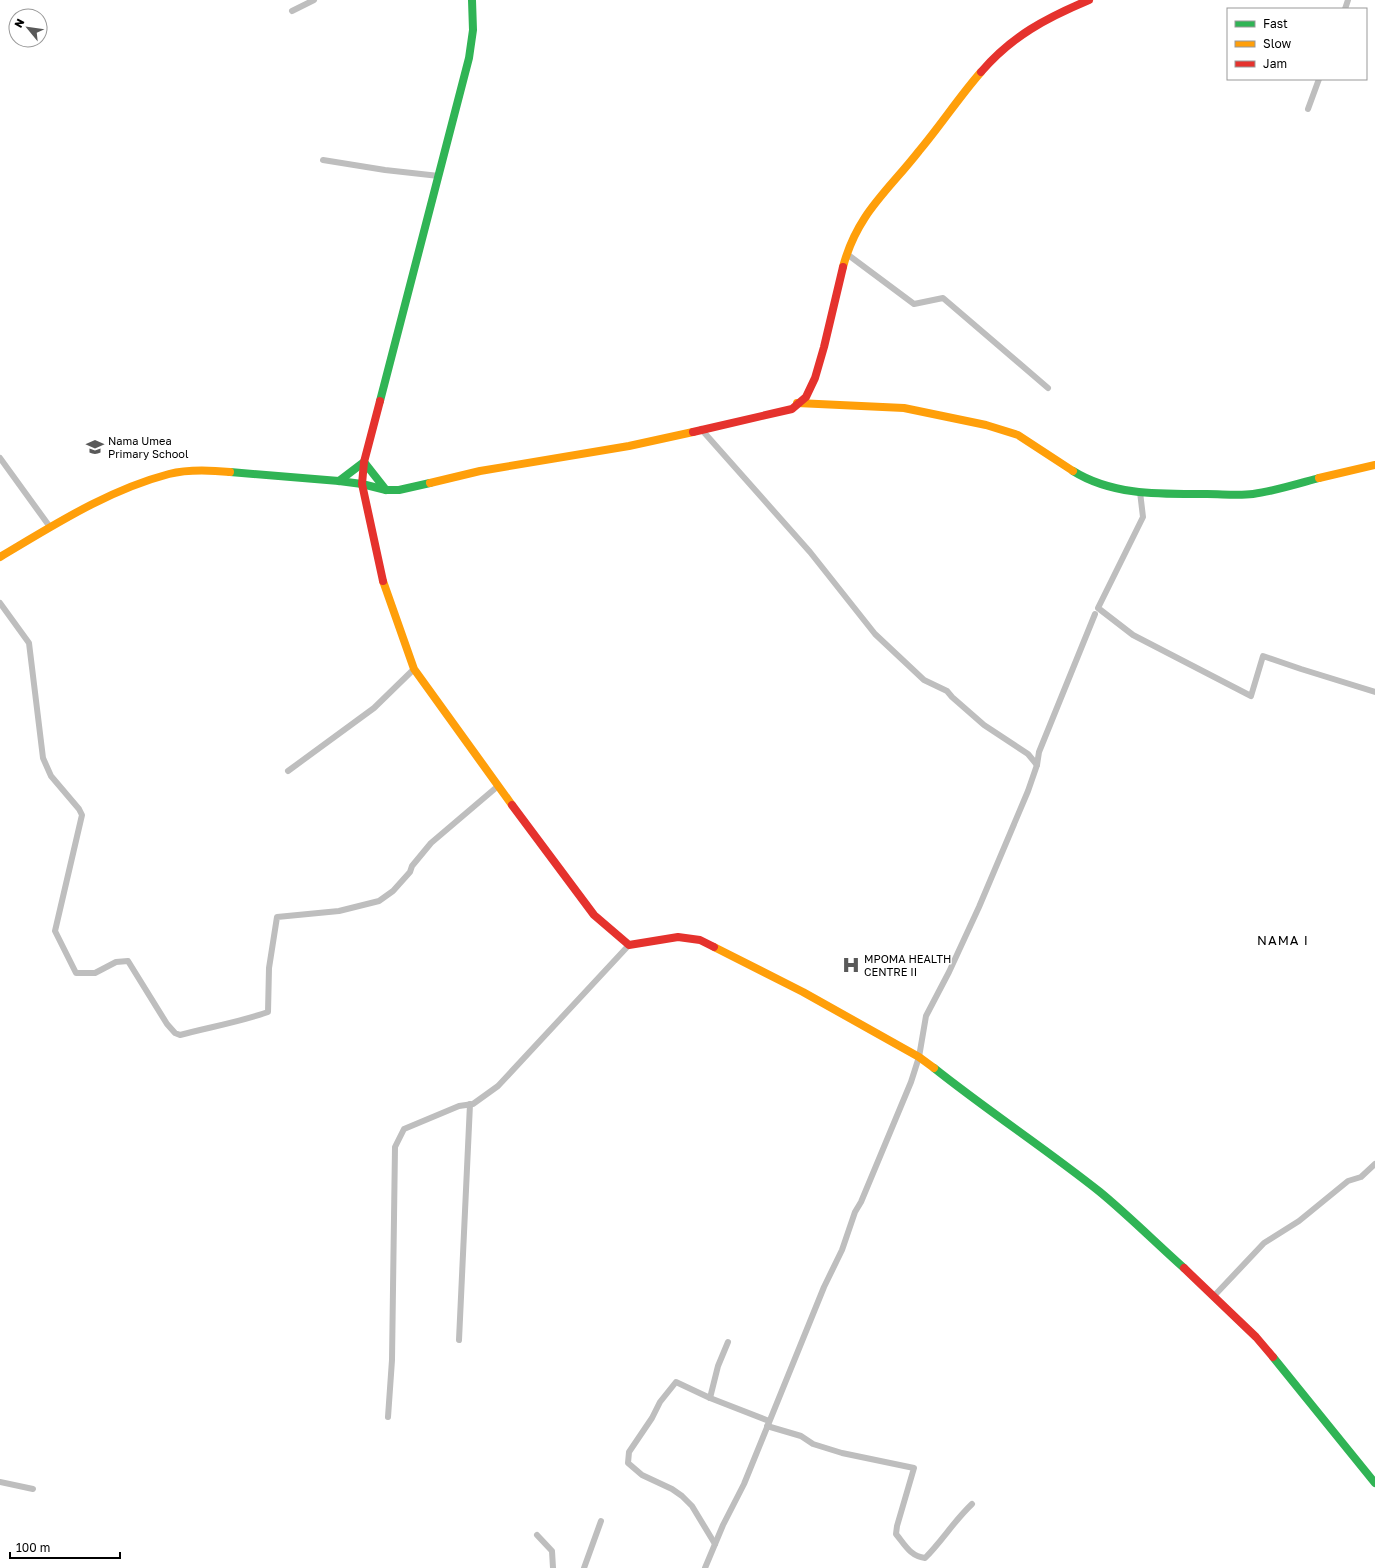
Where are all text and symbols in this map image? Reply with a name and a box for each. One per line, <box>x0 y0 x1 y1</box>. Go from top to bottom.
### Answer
north arrow <box>8 8 48 48</box>
legend <box>1227 8 1367 80</box>
text: N <box>11 16 27 30</box>
text: Fast <box>1263 16 1288 31</box>
text: Slow <box>1263 36 1291 51</box>
text: Jam <box>1263 56 1287 71</box>
place label: Nama Umea Primary School <box>108 434 189 460</box>
school or university icon: Nama Umea Primary School <box>85 437 105 457</box>
district label: NAMA I <box>1257 932 1309 948</box>
place label: MPOMA HEALTH CENTRE II <box>864 952 951 978</box>
hospital icon: MPOMA HEALTH CENTRE II <box>841 955 861 975</box>
scale bar <box>10 1534 120 1560</box>
text: 100 m <box>16 1540 50 1555</box>

